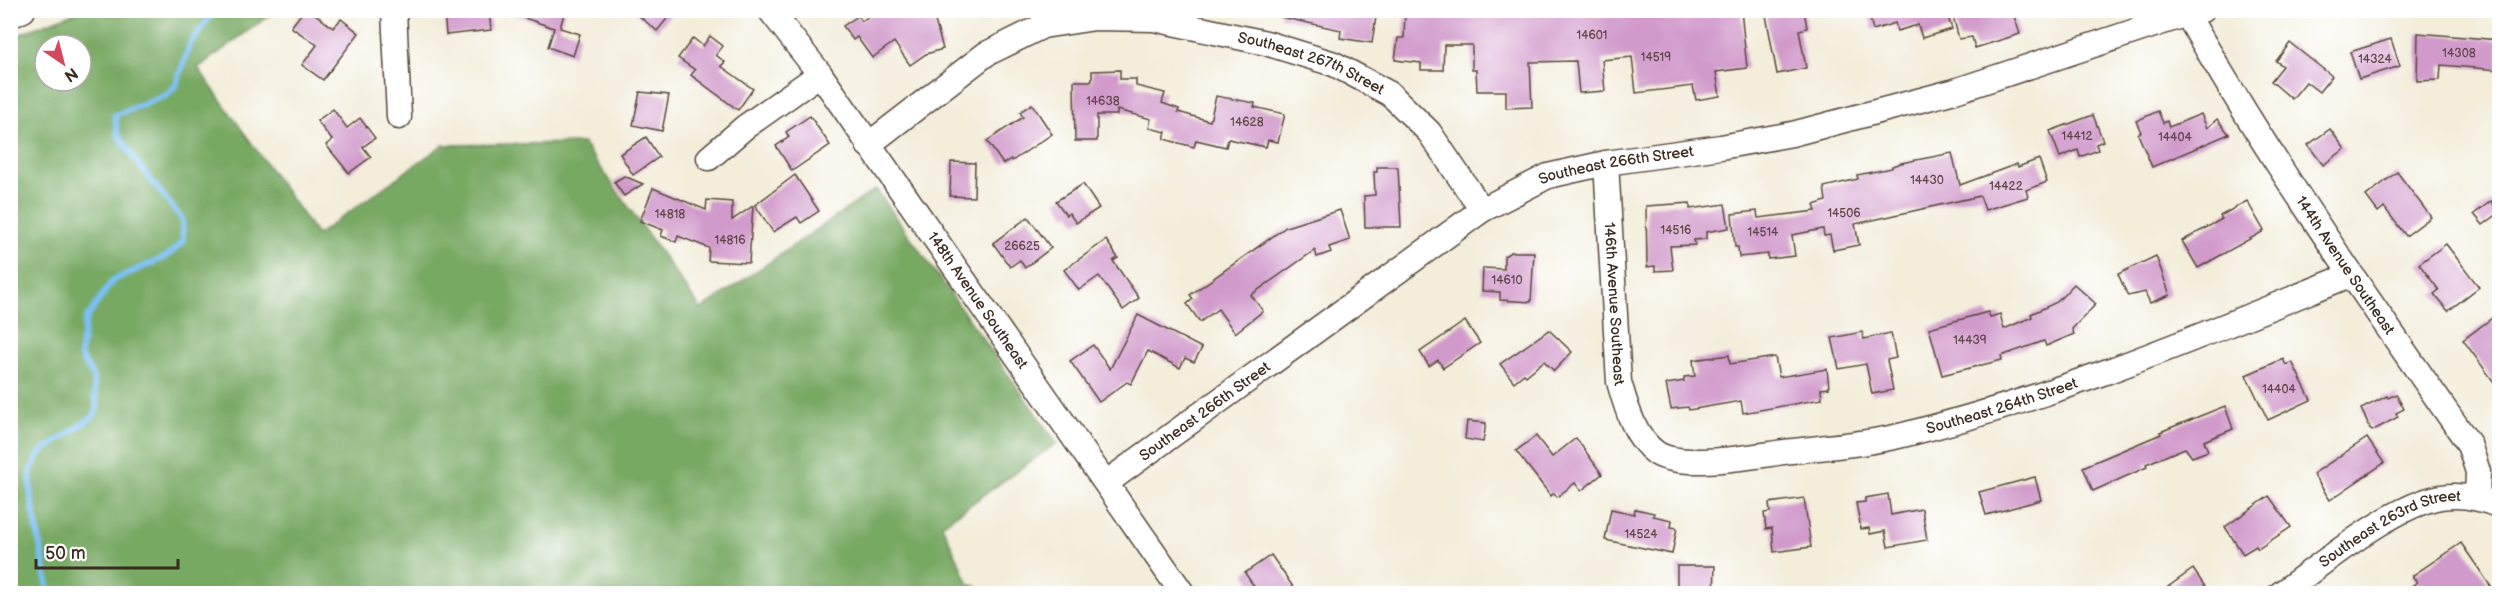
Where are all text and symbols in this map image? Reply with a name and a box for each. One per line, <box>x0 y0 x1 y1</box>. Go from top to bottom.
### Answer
street label: Southeast 267th Street <box>1236 28 1388 99</box>
house number: 14601 <box>1577 28 1608 43</box>
north arrow <box>33 33 93 93</box>
house number: 14308 <box>2442 46 2476 61</box>
house number: 14519 <box>1641 50 1671 65</box>
house number: 14324 <box>2358 52 2392 67</box>
text: N <box>60 63 81 85</box>
house number: 14638 <box>1086 94 1120 109</box>
house number: 14628 <box>1230 115 1264 130</box>
house number: 14412 <box>2061 129 2093 144</box>
house number: 14404 <box>2158 130 2193 145</box>
street label: Southeast 266th Street <box>1535 141 1695 189</box>
house number: 14430 <box>1910 173 1944 188</box>
house number: 14422 <box>1989 179 2023 194</box>
street label: 144th Avenue Southeast <box>2292 192 2399 338</box>
house number: 14506 <box>1827 206 1861 221</box>
house number: 14818 <box>655 207 685 222</box>
street label: 146th Avenue Southeast <box>1600 222 1629 388</box>
house number: 14516 <box>1661 223 1691 238</box>
house number: 14514 <box>1748 225 1779 240</box>
street label: 148th Avenue Southeast <box>923 228 1033 373</box>
house number: 14816 <box>715 233 745 248</box>
house number: 26625 <box>1004 239 1040 254</box>
house number: 14610 <box>1492 273 1523 288</box>
house number: 14439 <box>1953 333 1987 348</box>
street label: Southeast 266th Street <box>1135 357 1274 465</box>
street label: Southeast 264th Street <box>1924 373 2080 438</box>
house number: 14404 <box>2262 382 2297 397</box>
street label: Southeast 263rd Street <box>2315 486 2462 572</box>
house number: 14524 <box>1624 527 1658 542</box>
scale bar <box>36 532 178 570</box>
text: 50 m <box>45 543 86 564</box>

